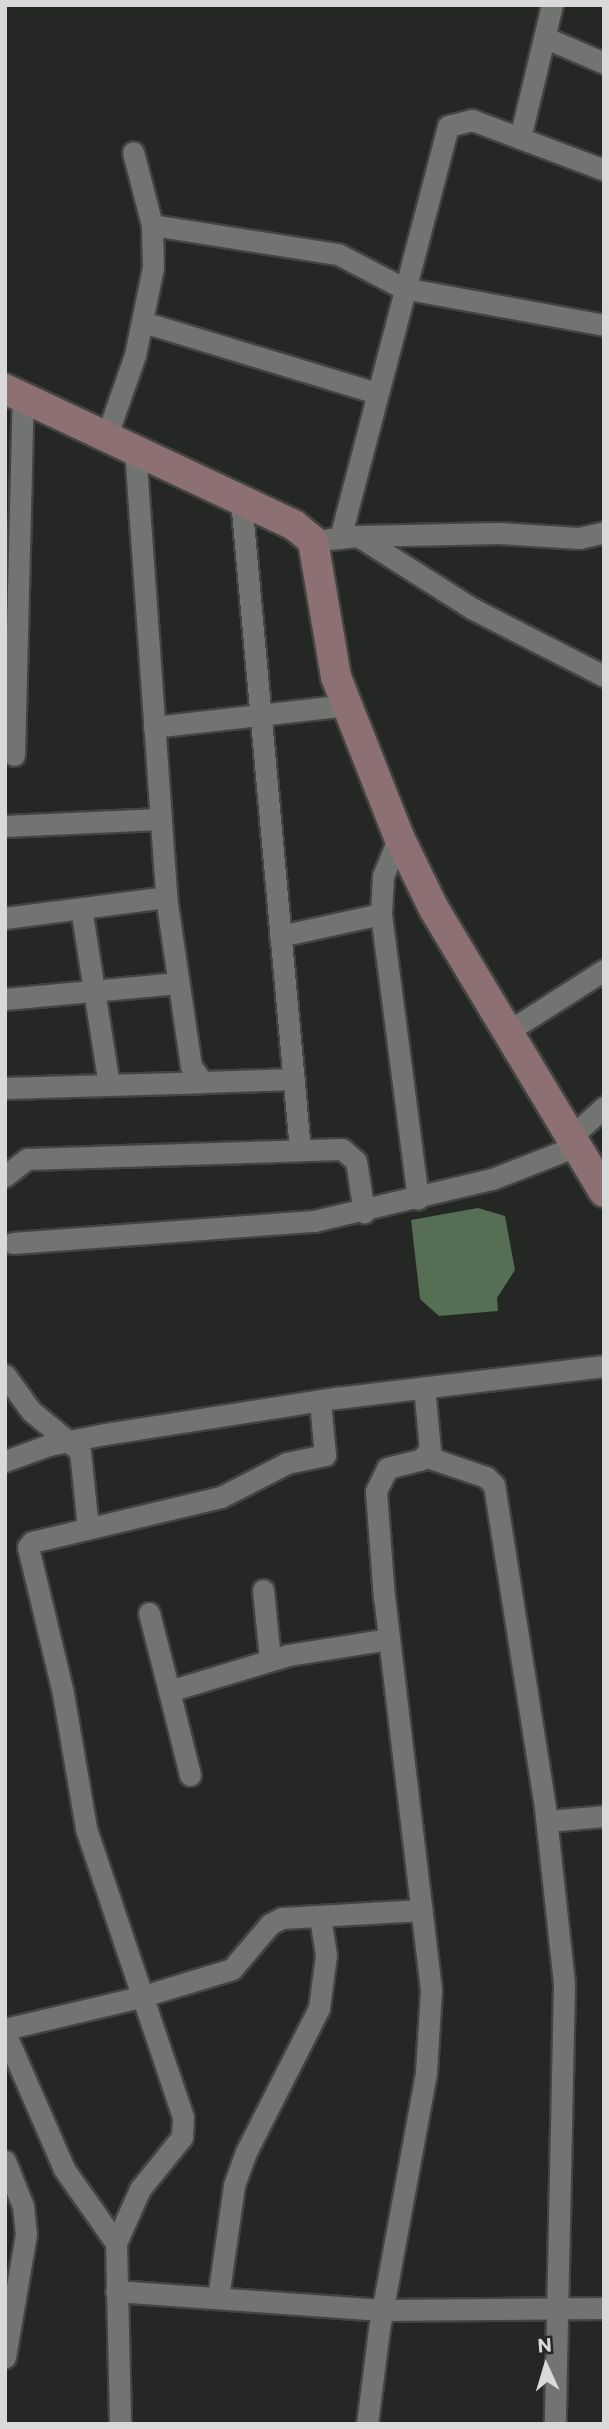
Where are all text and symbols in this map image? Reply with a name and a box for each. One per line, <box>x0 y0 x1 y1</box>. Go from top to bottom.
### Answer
north arrow <box>511 2331 581 2401</box>
text: N <box>537 2333 552 2357</box>

